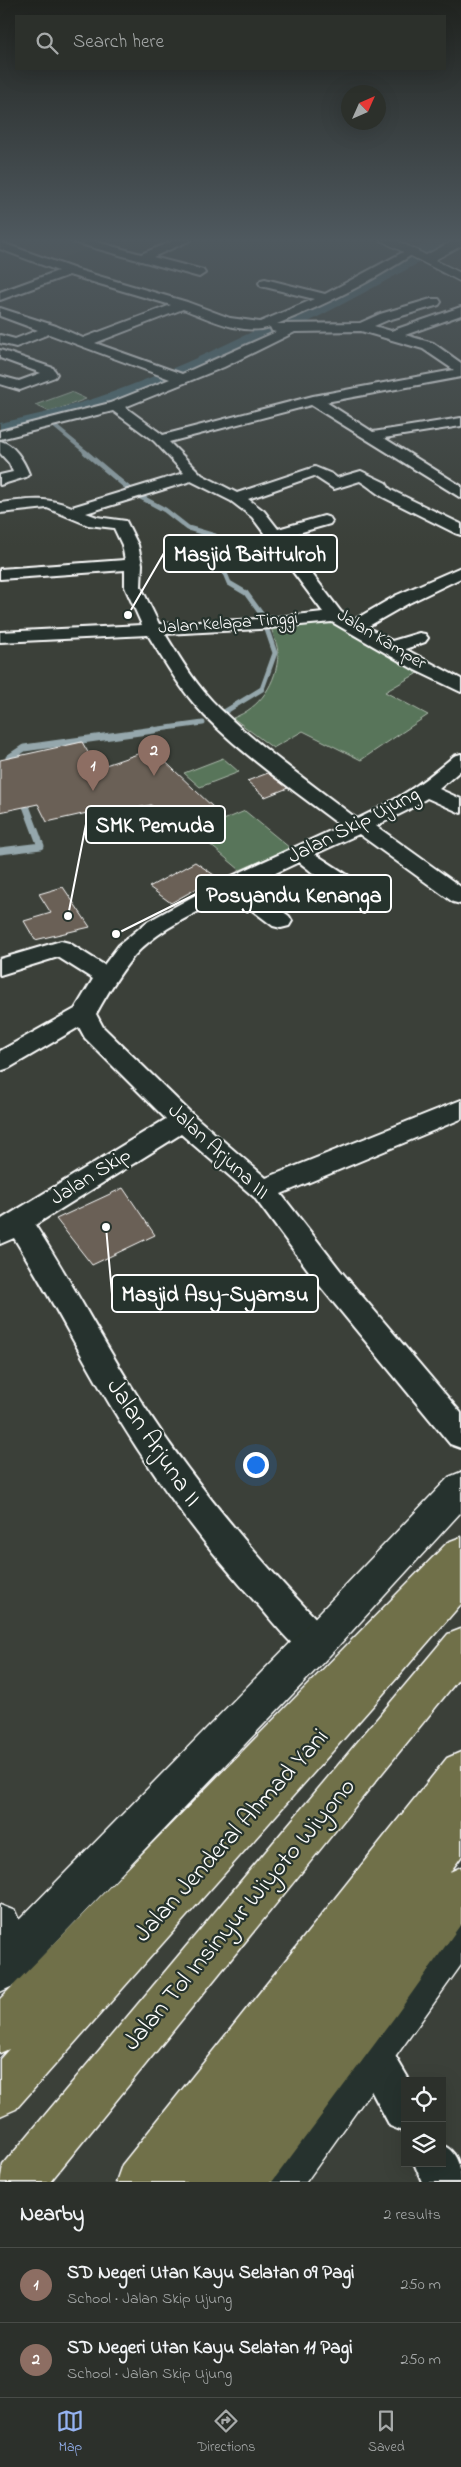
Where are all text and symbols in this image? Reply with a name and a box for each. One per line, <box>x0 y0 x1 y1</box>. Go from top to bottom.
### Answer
search box <box>15 15 446 70</box>
icon: search <box>33 29 61 57</box>
text: Search here <box>73 29 164 56</box>
north arrow <box>341 85 386 130</box>
callout: Masjid Baittulroh <box>164 535 337 572</box>
text: Masjid Baittulroh <box>174 540 326 572</box>
street label: Jalan Kamper <box>331 603 431 677</box>
street label: Jalan Kelapa Tinggi <box>157 606 299 643</box>
pin: 2 <box>138 735 170 776</box>
pin: 1 <box>77 750 109 791</box>
street label: Jalan Skip Ujung <box>283 780 426 874</box>
callout: SMK Pemuda <box>86 806 225 843</box>
text: SMK Pemuda <box>96 811 214 843</box>
callout: Posyandu Kenanga <box>196 875 391 912</box>
text: Posyandu Kenanga <box>206 881 382 914</box>
street label: Jalan Arjuna III <box>160 1097 276 1207</box>
street label: Jalan Skip <box>45 1140 137 1214</box>
callout: Masjid Asy-Syamsu <box>112 1275 318 1312</box>
text: Masjid Asy-Syamsu <box>122 1280 309 1313</box>
street label: Jalan Arjuna II <box>97 1372 209 1514</box>
your location <box>243 1452 269 1478</box>
street label: Jalan Jenderal Ahmad Yani <box>126 1721 338 1951</box>
street label: Jalan Tol Insinyur Wiyoto Wiyono <box>115 1771 366 2060</box>
map controls <box>401 2077 446 2167</box>
button: locate <box>401 2077 446 2122</box>
button: layers <box>401 2122 446 2167</box>
text: Nearby <box>20 2200 84 2230</box>
text: 2 results <box>383 2203 441 2227</box>
text: SD Negeri Utan Kayu Selatan 09 Pagi <box>67 2260 354 2287</box>
text: 1 <box>33 2273 39 2297</box>
text: 250 m <box>401 2273 441 2297</box>
text: School · Jalan Skip Ujung <box>67 2287 232 2311</box>
text: SD Negeri Utan Kayu Selatan 11 Pagi <box>67 2335 353 2362</box>
text: 2 <box>32 2348 40 2372</box>
text: 250 m <box>401 2348 441 2372</box>
text: School · Jalan Skip Ujung <box>67 2362 232 2386</box>
tab: Map <box>56 2407 84 2458</box>
tab: Directions <box>197 2407 255 2458</box>
tab: Saved <box>368 2407 405 2458</box>

